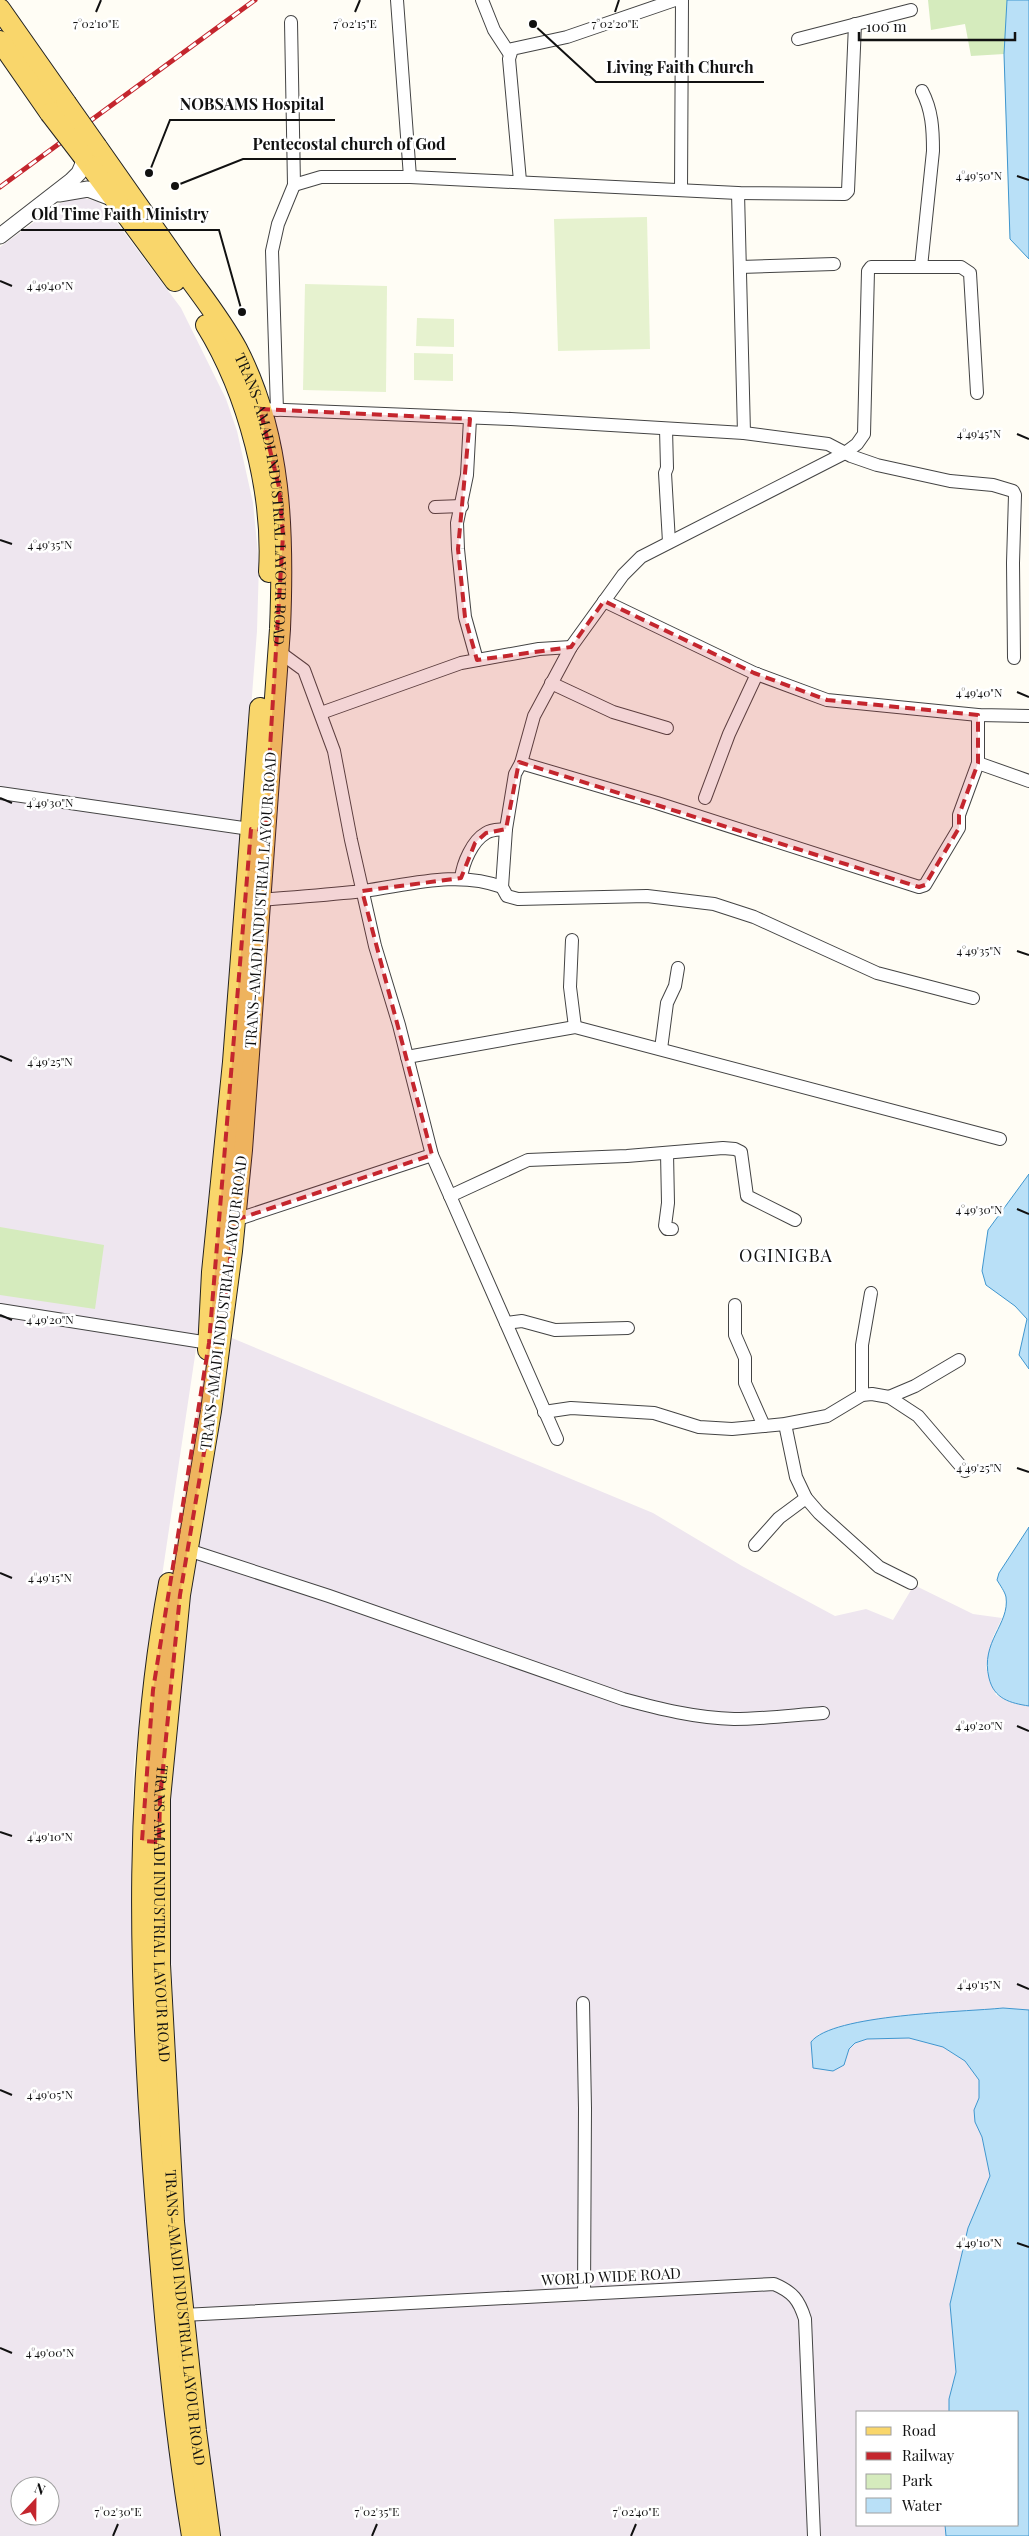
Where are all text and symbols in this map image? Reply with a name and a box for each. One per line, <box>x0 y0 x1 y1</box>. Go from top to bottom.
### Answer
scale bar <box>859 10 1015 42</box>
text: 7°02'10"E <box>73 15 119 31</box>
text: 7°02'15"E <box>333 15 377 31</box>
text: 7°02'20"E <box>591 15 639 31</box>
text: 100 m <box>866 16 907 36</box>
callout: Living Faith Church <box>596 51 764 82</box>
text: Living Faith Church <box>606 56 754 77</box>
callout: NOBSAMS Hospital <box>170 89 335 120</box>
text: NOBSAMS Hospital <box>180 93 324 114</box>
callout: Pentecostal church of God <box>243 128 456 159</box>
text: Pentecostal church of God <box>252 133 446 154</box>
text: 4°49'50"N <box>956 167 1003 183</box>
callout: Old Time Faith Ministry <box>21 199 219 230</box>
text: Old Time Faith Ministry <box>31 203 209 224</box>
text: 4°49'40"N <box>27 277 74 293</box>
street label: TRANS-AMADI INDUSTRIAL LAYOUR ROAD <box>231 350 291 646</box>
text: 4°49'45"N <box>957 425 1002 441</box>
text: 4°49'35"N <box>27 536 73 552</box>
text: 4°49'40"N <box>956 684 1003 700</box>
street label: TRANS-AMADI INDUSTRIAL LAYOUR ROAD <box>240 751 280 1049</box>
text: 4°49'30"N <box>26 794 74 810</box>
text: 4°49'35"N <box>956 942 1002 958</box>
text: 4°49'25"N <box>27 1053 73 1069</box>
street label: TRANS-AMADI INDUSTRIAL LAYOUR ROAD <box>195 1154 251 1452</box>
text: 4°49'30"N <box>955 1201 1003 1217</box>
district label: OGINIGBA <box>739 1243 833 1267</box>
text: 4°49'20"N <box>26 1311 74 1327</box>
text: 4°49'25"N <box>956 1459 1002 1475</box>
text: 4°49'15"N <box>28 1569 72 1585</box>
text: 4°49'20"N <box>955 1717 1003 1733</box>
street label: TRANS-AMADI INDUSTRIAL LAYOUR ROAD <box>150 1764 175 2063</box>
text: 4°49'10"N <box>27 1828 74 1844</box>
text: 4°49'15"N <box>957 1976 1001 1992</box>
text: 4°49'05"N <box>27 2086 74 2102</box>
street label: TRANS-AMADI INDUSTRIAL LAYOUR ROAD <box>161 2169 211 2467</box>
text: 4°49'10"N <box>956 2234 1003 2250</box>
street label: WORLD WIDE ROAD <box>540 2262 681 2290</box>
text: 4°49'00"N <box>26 2344 75 2360</box>
legend <box>856 2411 1019 2526</box>
text: Road <box>902 2420 936 2440</box>
text: Railway <box>902 2445 955 2465</box>
text: Park <box>902 2470 934 2490</box>
north arrow <box>10 2476 60 2526</box>
text: N <box>32 2478 48 2499</box>
text: Water <box>901 2495 942 2515</box>
text: 7°02'30"E <box>95 2503 141 2519</box>
text: 7°02'35"E <box>355 2503 399 2519</box>
text: 7°02'40"E <box>613 2503 659 2519</box>

